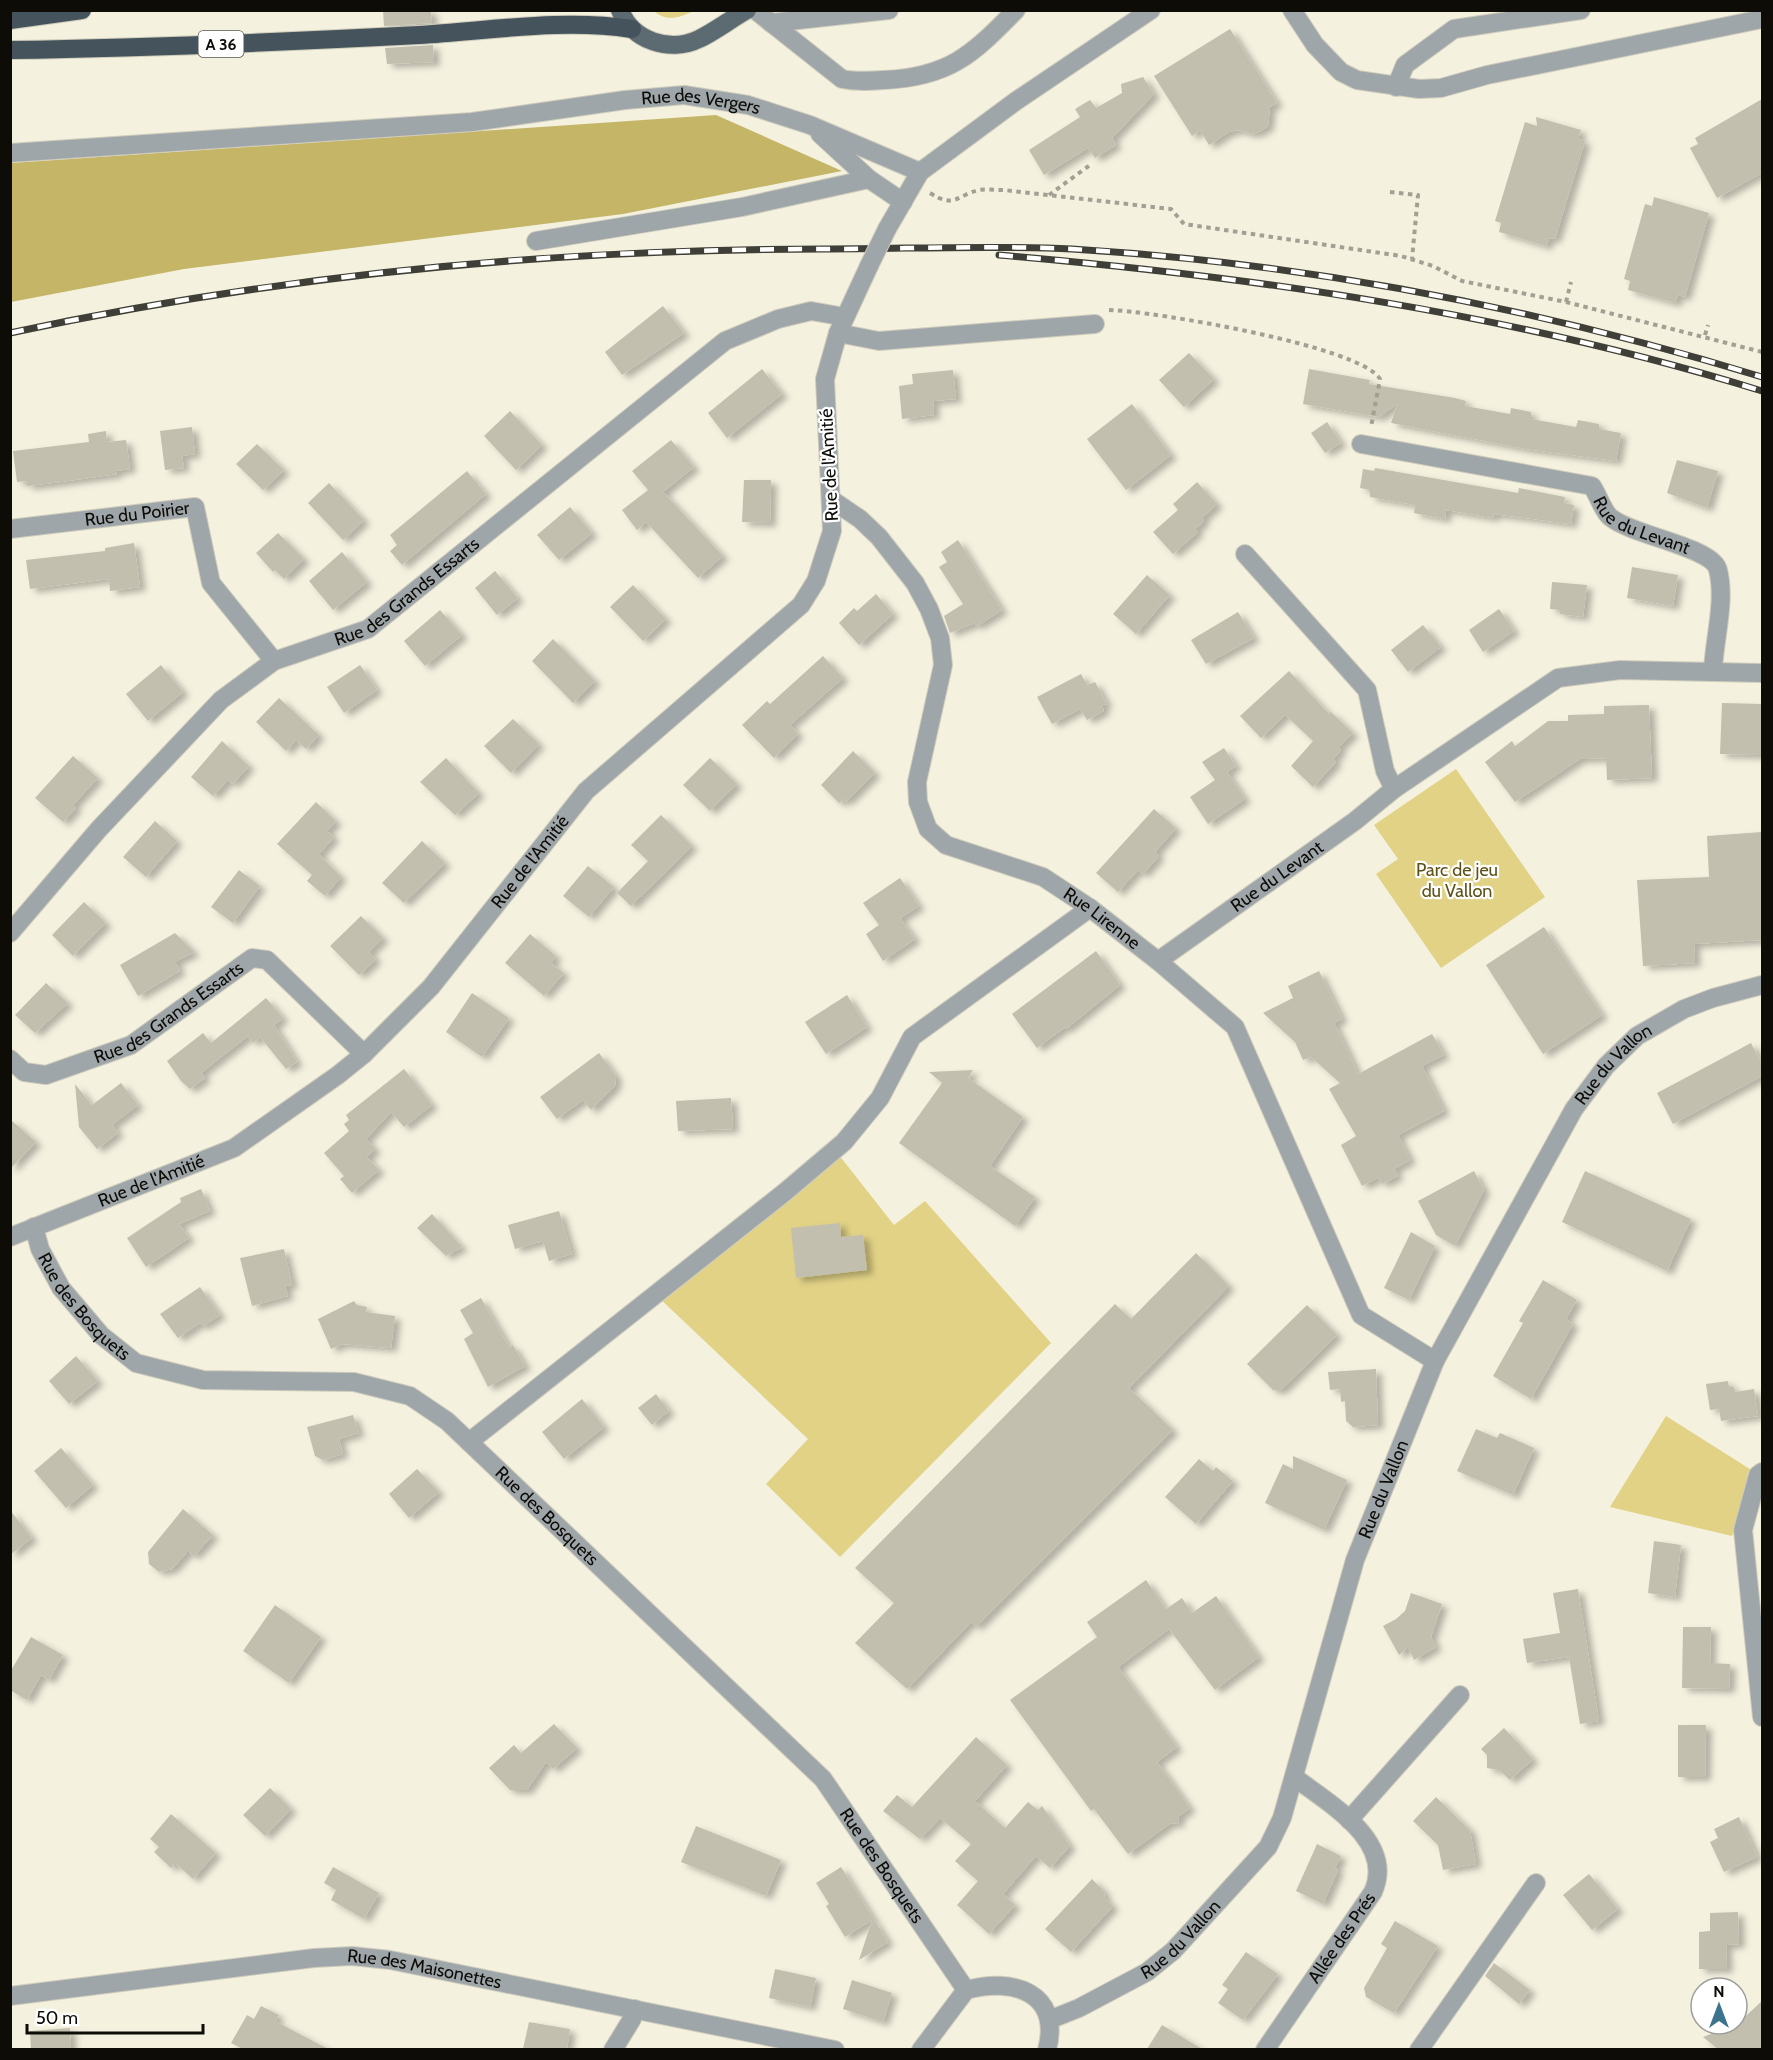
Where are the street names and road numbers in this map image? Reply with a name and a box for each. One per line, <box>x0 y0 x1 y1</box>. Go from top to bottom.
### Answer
road number: A 36 <box>198 31 244 57</box>
street label: Rue des Vergers <box>640 84 763 119</box>
street label: Rue de l'Amitié <box>815 408 843 522</box>
street label: Rue du Levant <box>1588 493 1693 559</box>
street label: Rue du Poirier <box>84 497 191 531</box>
street label: Rue des Grands Essarts <box>332 533 484 651</box>
street label: Rue de l'Amitié <box>486 811 574 913</box>
street label: Rue du Levant <box>1227 836 1327 917</box>
street label: Rue Lirenne <box>1059 883 1145 954</box>
street label: Rue des Grands Essarts <box>91 957 248 1068</box>
street label: Rue du Vallon <box>1570 1019 1656 1109</box>
street label: Rue de l'Amitié <box>95 1150 208 1212</box>
street label: Rue des Bosquets <box>33 1249 135 1365</box>
street label: Rue du Vallon <box>1354 1437 1413 1542</box>
street label: Rue des Bosquets <box>491 1462 603 1570</box>
street label: Rue des Bosquets <box>835 1804 929 1927</box>
street label: Allée des Prés <box>1303 1888 1380 1987</box>
street label: Rue du Vallon <box>1137 1895 1225 1984</box>
street label: Rue des Maisonettes <box>346 1945 504 1993</box>

